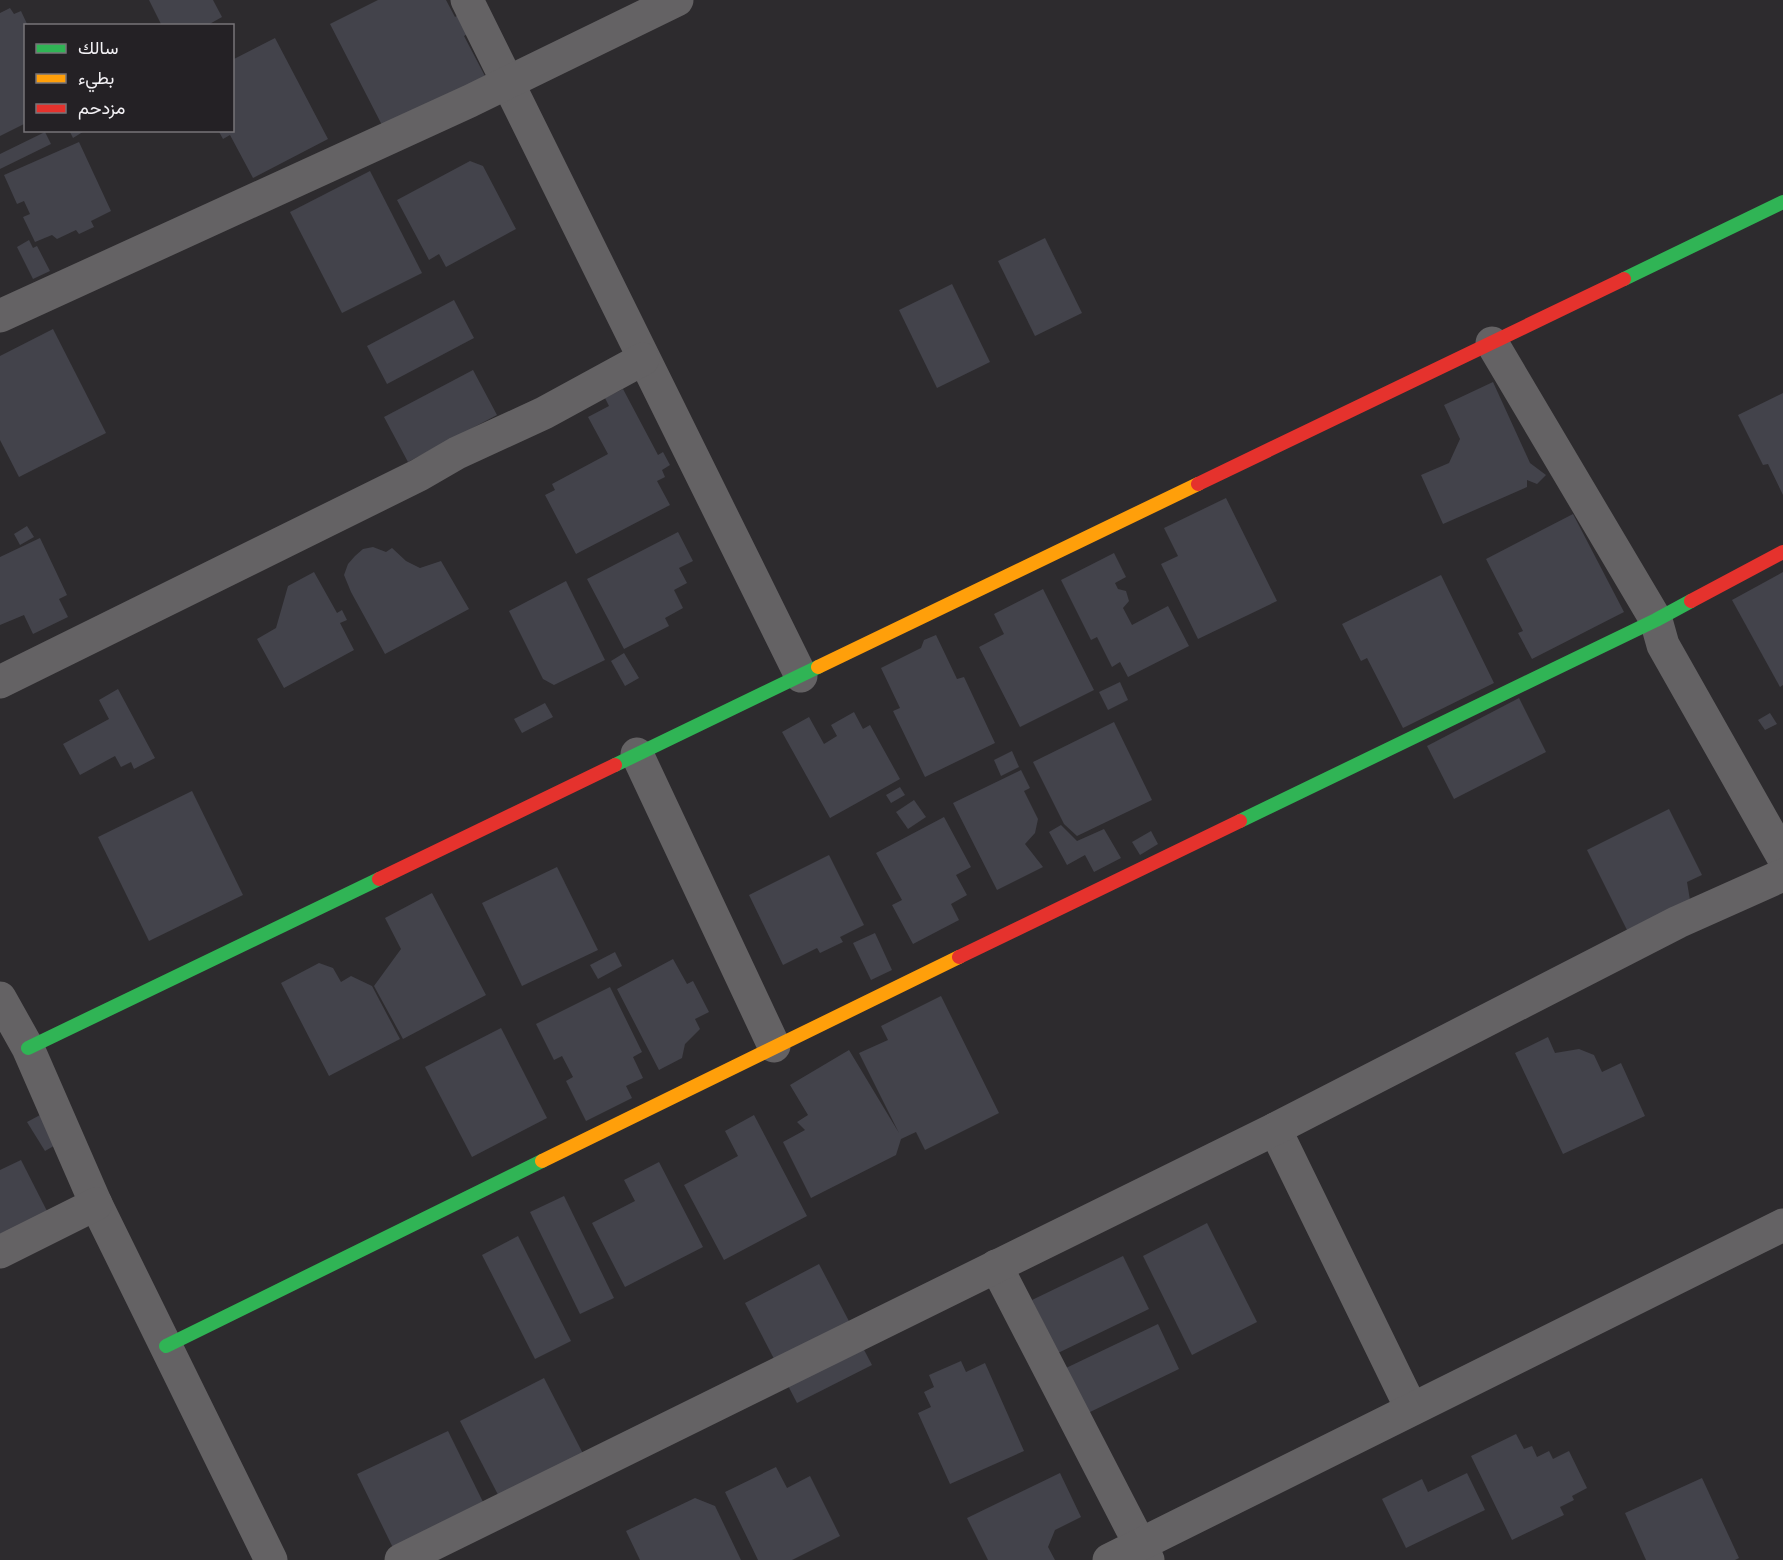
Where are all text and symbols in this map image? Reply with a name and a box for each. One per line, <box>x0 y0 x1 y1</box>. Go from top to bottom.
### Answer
legend <box>24 24 234 132</box>
text: سالك <box>78 38 118 58</box>
text: بطيء <box>78 68 114 93</box>
text: مزدحم <box>78 98 125 120</box>

